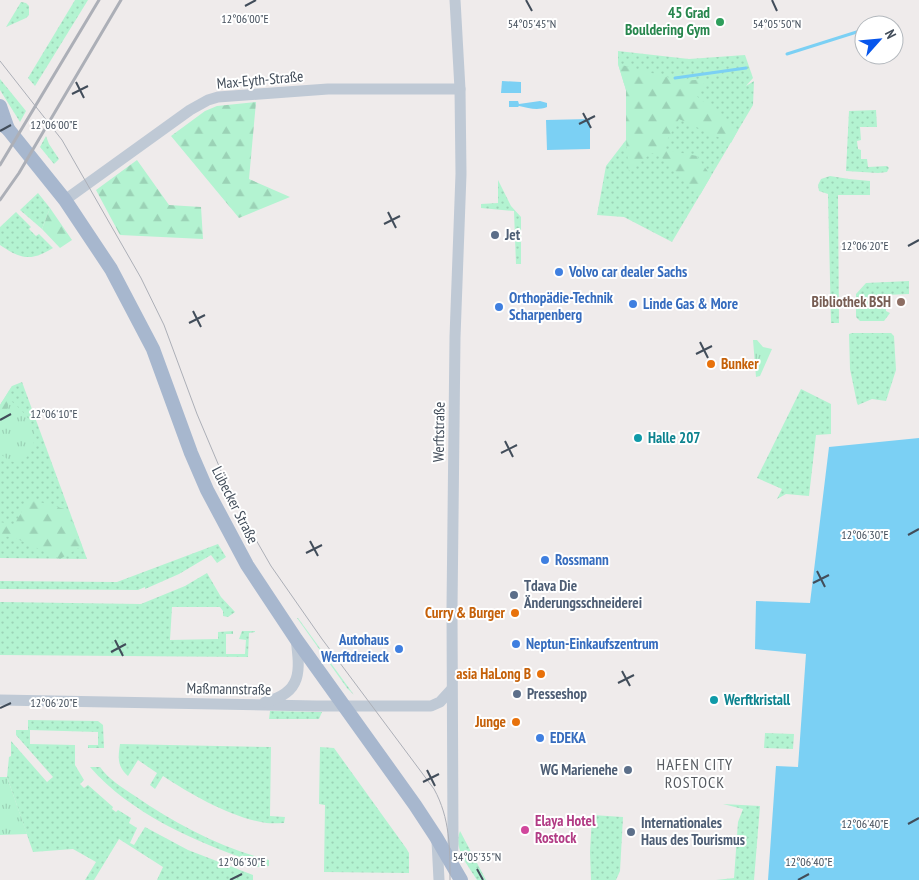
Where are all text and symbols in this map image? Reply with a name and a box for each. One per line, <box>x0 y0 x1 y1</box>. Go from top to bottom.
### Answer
place label: 45 Grad Bouldering Gym <box>625 3 710 39</box>
text: 12°06'00"E <box>221 11 269 26</box>
north arrow <box>854 15 904 65</box>
text: 54°05'45"N <box>508 16 556 31</box>
marker: 45 Grad Bouldering Gym <box>714 16 726 28</box>
text: 54°05'50"N <box>753 16 801 31</box>
text: N <box>881 27 900 42</box>
street label: Max-Eyth-Straße <box>216 66 304 93</box>
text: 12°06'00"E <box>30 117 78 132</box>
place label: Jet <box>504 225 521 244</box>
marker: Jet <box>489 229 501 241</box>
text: 12°06'20"E <box>841 238 889 253</box>
place label: Volvo car dealer Sachs <box>568 262 687 281</box>
marker: Volvo car dealer Sachs <box>553 266 565 278</box>
place label: Orthopädie-Technik Scharpenberg <box>509 288 614 324</box>
place label: Bibliothek BSH <box>812 292 891 311</box>
place label: Linde Gas & More <box>643 294 738 313</box>
marker: Bibliothek BSH <box>895 296 907 308</box>
marker: Linde Gas & More <box>627 298 639 310</box>
marker: Orthopädie-Technik Scharpenberg <box>493 301 505 313</box>
place label: Bunker <box>721 354 759 373</box>
marker: Bunker <box>705 358 717 370</box>
street label: Werftstraße <box>428 402 449 462</box>
text: 12°06'10"E <box>30 406 78 421</box>
place label: Halle 207 <box>648 428 701 447</box>
marker: Halle 207 <box>632 432 644 444</box>
street label: Lübecker Straße <box>208 463 263 547</box>
text: 12°06'30"E <box>841 527 889 542</box>
place label: Rossmann <box>555 550 609 569</box>
marker: Rossmann <box>539 554 551 566</box>
place label: Tdava Die Änderungsschneiderei <box>523 576 642 612</box>
marker: Tdava Die Änderungsschneiderei <box>508 589 520 601</box>
place label: Curry & Burger <box>425 603 506 622</box>
marker: Curry & Burger <box>509 607 521 619</box>
place label: Autohaus Werftdreieck <box>320 630 390 666</box>
place label: Neptun-Einkaufszentrum <box>526 634 659 653</box>
marker: Neptun-Einkaufszentrum <box>510 638 522 650</box>
marker: Autohaus Werftdreieck <box>393 643 405 655</box>
place label: asia HaLong B <box>456 664 531 683</box>
marker: asia HaLong B <box>535 668 547 680</box>
street label: Maßmannstraße <box>187 678 271 699</box>
place label: Presseshop <box>527 684 587 703</box>
marker: Presseshop <box>511 688 523 700</box>
place label: Werftkristall <box>723 690 791 709</box>
marker: Werftkristall <box>708 694 720 706</box>
text: 12°06'20"E <box>30 695 78 710</box>
place label: Junge <box>474 712 506 731</box>
marker: Junge <box>510 716 522 728</box>
place label: EDEKA <box>550 728 586 747</box>
marker: EDEKA <box>534 732 546 744</box>
district label: HAFEN CITY ROSTOCK <box>657 754 733 792</box>
place label: WG Marienehe <box>539 760 618 779</box>
marker: WG Marienehe <box>622 764 634 776</box>
place label: Elaya Hotel Rostock <box>535 811 596 847</box>
place label: Internationales Haus des Tourismus <box>641 813 745 849</box>
text: 12°06'40"E <box>841 816 889 831</box>
marker: Elaya Hotel Rostock <box>519 824 531 836</box>
marker: Internationales Haus des Tourismus <box>625 826 637 838</box>
text: 54°05'35"N <box>453 849 501 864</box>
text: 12°06'30"E <box>218 854 266 869</box>
text: 12°06'40"E <box>785 854 833 869</box>

